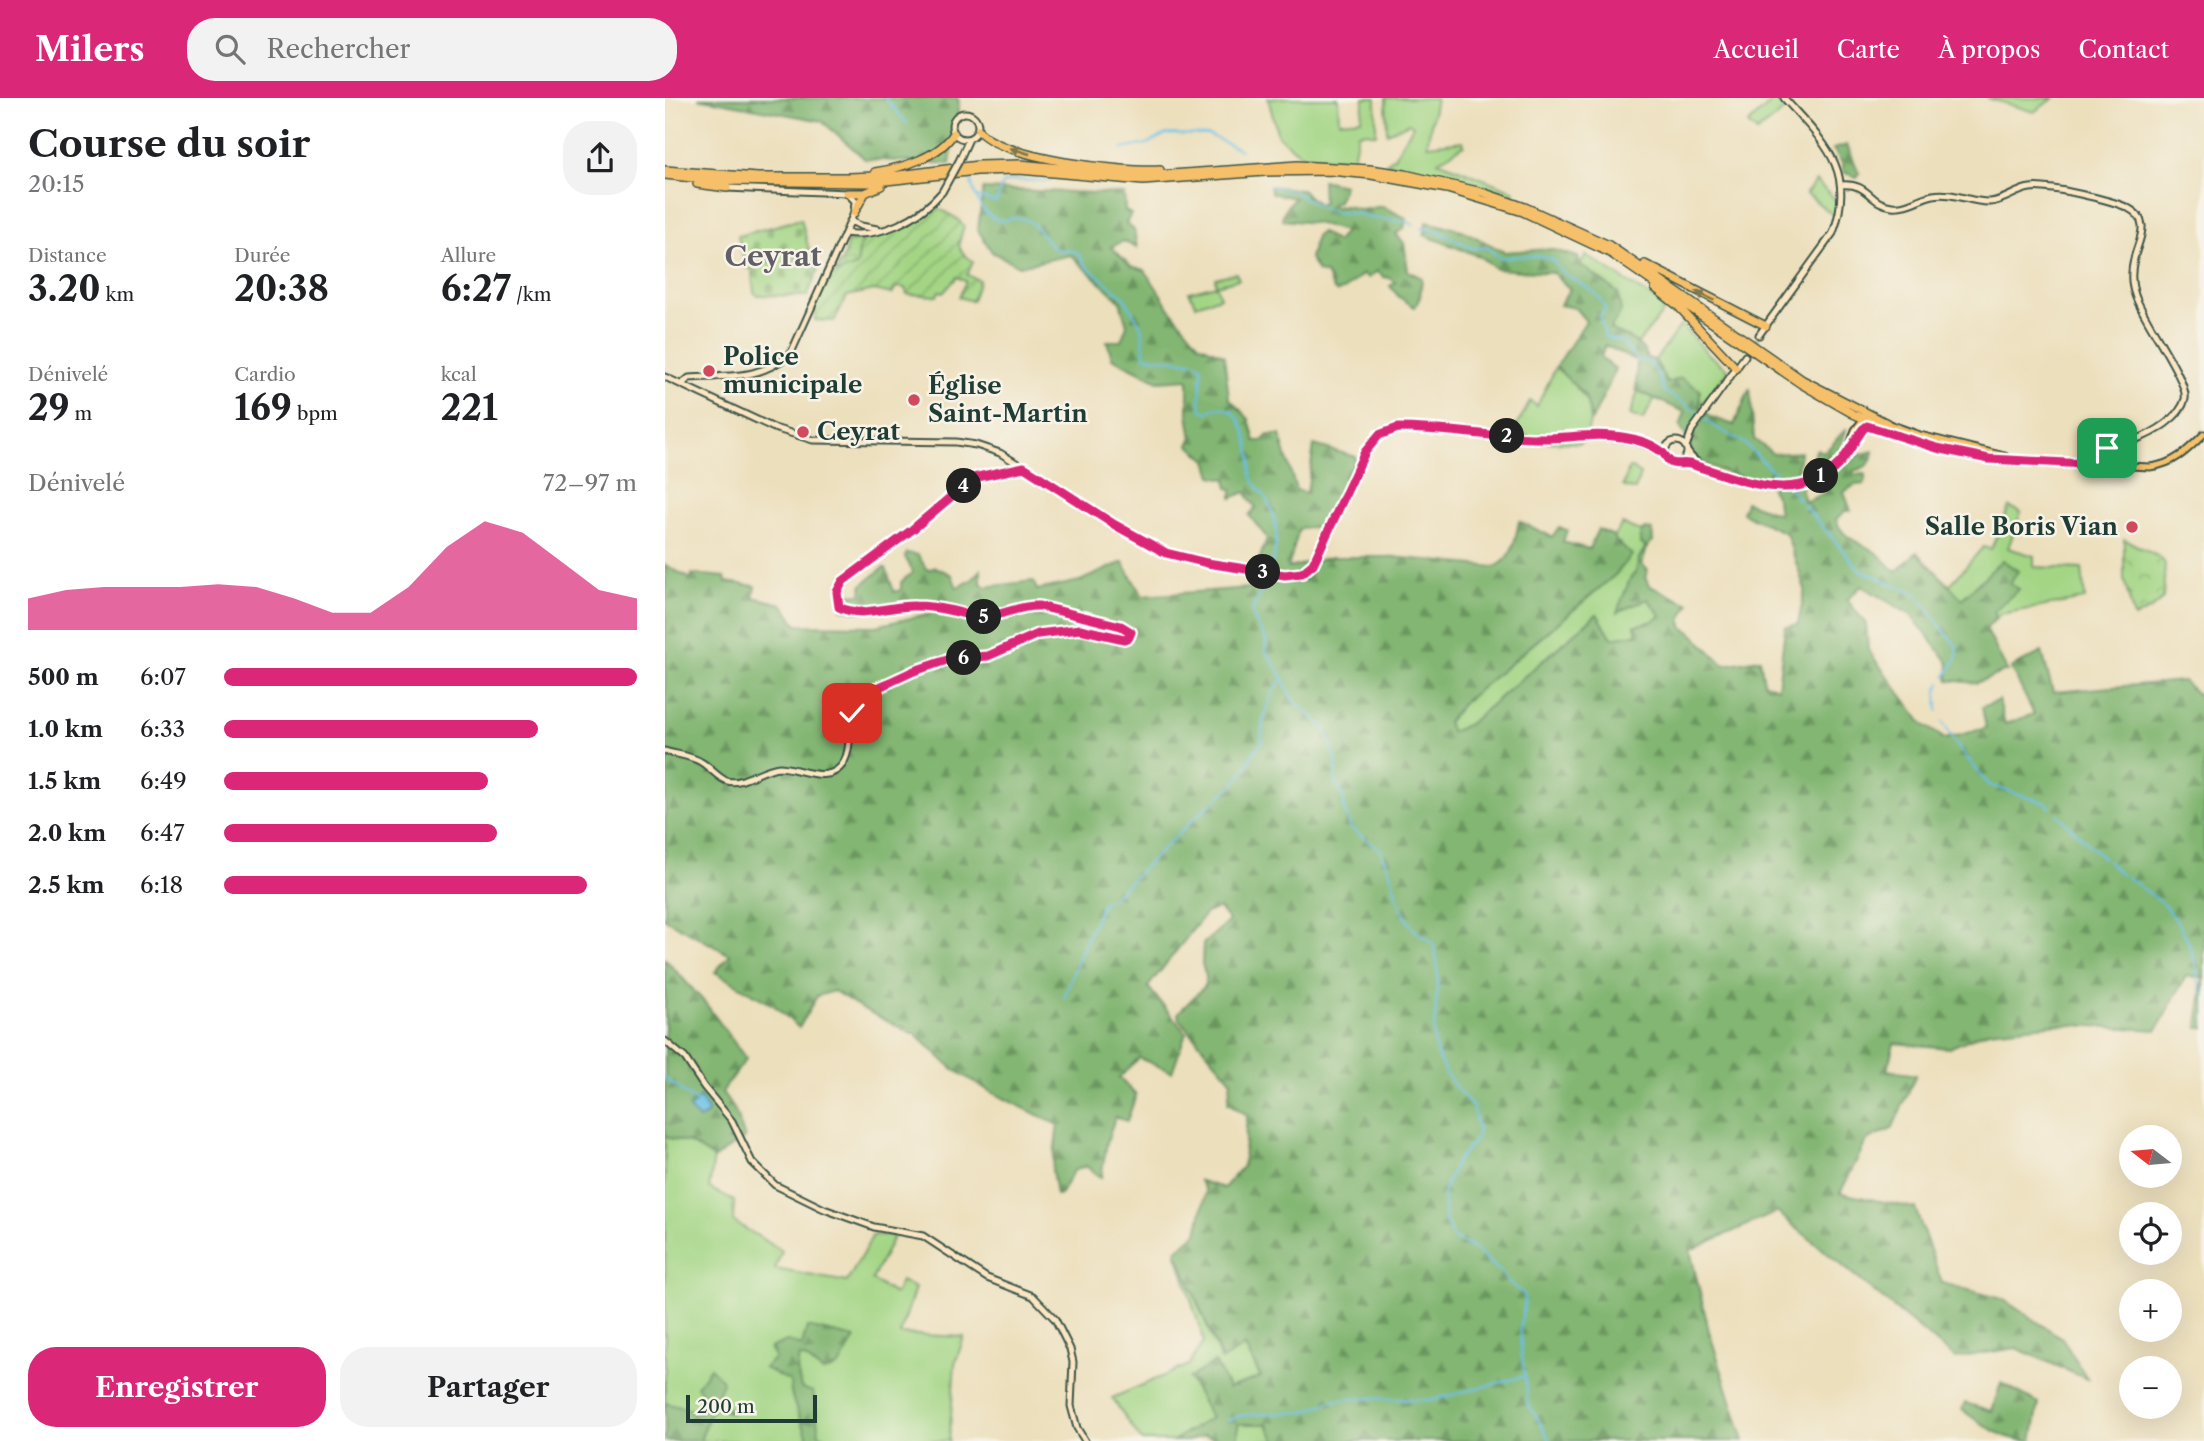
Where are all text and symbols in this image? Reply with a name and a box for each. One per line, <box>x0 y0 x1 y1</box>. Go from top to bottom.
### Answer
search box <box>187 18 677 81</box>
text: Milers <box>35 29 145 70</box>
icon: search <box>211 30 249 68</box>
text: Rechercher <box>267 33 411 65</box>
text: Accueil <box>1714 35 1799 64</box>
text: Carte <box>1837 35 1900 64</box>
text: À propos <box>1938 35 2041 64</box>
text: Contact <box>2079 35 2169 64</box>
text: Course du soir <box>28 120 310 167</box>
button: share <box>563 121 637 195</box>
one-way arrow <box>1010 146 1031 156</box>
text: 20:15 <box>28 170 84 198</box>
district label: Ceyrat <box>725 239 822 273</box>
text: Distance <box>28 244 107 267</box>
text: Durée <box>234 244 290 267</box>
text: Allure <box>441 244 496 267</box>
text: 3.20 <box>28 267 100 310</box>
text: 20:38 <box>234 267 329 310</box>
text: 6:27 <box>441 267 511 310</box>
text: km <box>100 283 134 306</box>
text: /km <box>511 283 551 306</box>
one-way arrow <box>1695 290 1715 301</box>
place label: Police municipale <box>723 342 862 399</box>
text: Dénivelé <box>28 363 108 386</box>
text: Cardio <box>234 363 296 386</box>
text: kcal <box>441 363 477 386</box>
marker: Police municipale <box>701 363 717 379</box>
place label: Église Saint-Martin <box>928 371 1088 428</box>
text: 29 <box>28 386 70 429</box>
text: 169 <box>234 386 292 429</box>
text: 221 <box>441 386 498 429</box>
marker: Église Saint-Martin <box>906 392 922 408</box>
text: m <box>70 402 92 425</box>
text: bpm <box>292 402 338 425</box>
place label: Ceyrat <box>817 417 900 446</box>
pin: 2 <box>1489 418 1525 454</box>
pin <box>2077 418 2137 478</box>
marker: Ceyrat <box>795 424 811 440</box>
text: 2 <box>1501 424 1512 447</box>
icon: arrive <box>2088 429 2126 467</box>
pin: 1 <box>1803 458 1839 494</box>
text: 1 <box>1816 464 1825 487</box>
pin: 4 <box>947 468 981 504</box>
text: Dénivelé <box>28 469 125 497</box>
text: 72–97 m <box>543 469 637 497</box>
text: 4 <box>958 474 969 497</box>
place label: Salle Boris Vian <box>1925 512 2119 541</box>
marker: Salle Boris Vian <box>2124 519 2140 535</box>
pin: 3 <box>1245 554 1281 589</box>
text: 3 <box>1257 560 1268 583</box>
pin: 5 <box>967 600 1001 634</box>
text: 5 <box>978 605 989 628</box>
pin: 6 <box>947 640 981 676</box>
text: 6 <box>958 646 969 669</box>
text: 500 m <box>28 663 99 691</box>
text: 6:07 <box>140 663 186 691</box>
pin <box>822 683 882 743</box>
icon: check <box>833 694 871 732</box>
text: 1.0 km <box>28 715 103 743</box>
text: 6:33 <box>140 715 185 743</box>
text: 1.5 km <box>28 767 101 795</box>
text: 6:49 <box>140 767 187 795</box>
text: 2.0 km <box>28 819 106 847</box>
text: 6:47 <box>140 819 185 847</box>
text: 2.5 km <box>28 871 104 899</box>
text: 6:18 <box>140 871 183 899</box>
north arrow <box>2119 1125 2182 1188</box>
map controls <box>2119 1125 2182 1419</box>
button: locate <box>2119 1202 2182 1265</box>
button: + <box>2119 1279 2182 1342</box>
button: Enregistrer <box>28 1347 326 1427</box>
button: Partager <box>340 1347 637 1427</box>
button: − <box>2119 1356 2182 1419</box>
scale bar <box>686 1392 817 1424</box>
text: 200 m <box>697 1395 755 1418</box>

